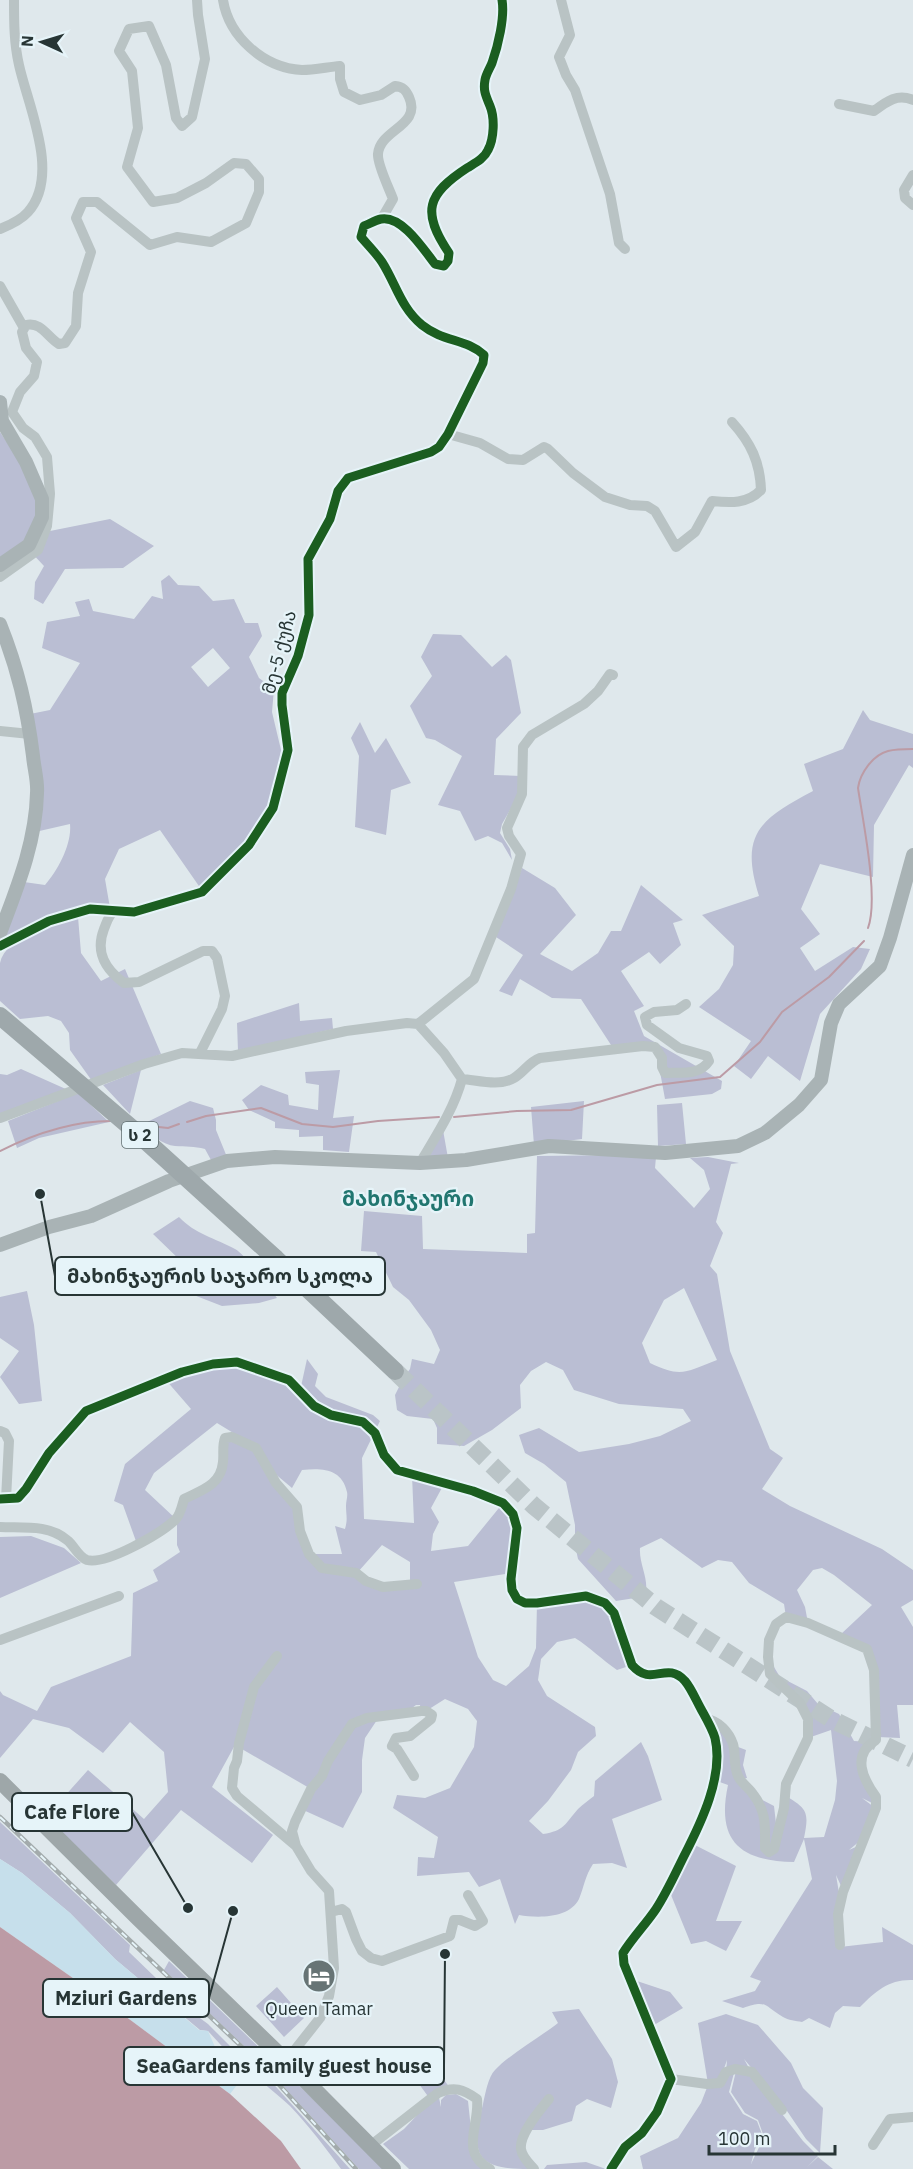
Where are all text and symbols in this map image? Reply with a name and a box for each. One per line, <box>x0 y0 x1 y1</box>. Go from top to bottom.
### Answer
north arrow <box>12 12 72 72</box>
text: N <box>17 34 37 47</box>
street label: მე-5 ქუჩა <box>257 608 301 696</box>
road number: ს 2 <box>122 1122 158 1148</box>
district label: მახინჯაური <box>342 1184 474 1212</box>
callout: მახინჯაურის საჯარო სკოლა <box>55 1257 385 1295</box>
text: მახინჯაურის საჯარო სკოლა <box>67 1262 373 1289</box>
callout: Cafe Flore <box>12 1793 132 1831</box>
text: Cafe Flore <box>24 1798 120 1825</box>
hotel icon: Queen Tamar <box>301 1958 337 1994</box>
callout: Mziuri Gardens <box>43 1979 209 2017</box>
text: Mziuri Gardens <box>55 1984 197 2011</box>
place label: Queen Tamar <box>265 1997 373 2020</box>
callout: SeaGardens family guest house <box>124 2047 444 2085</box>
text: SeaGardens family guest house <box>136 2052 432 2079</box>
scale bar <box>709 2118 835 2156</box>
text: 100 m <box>718 2127 770 2150</box>

